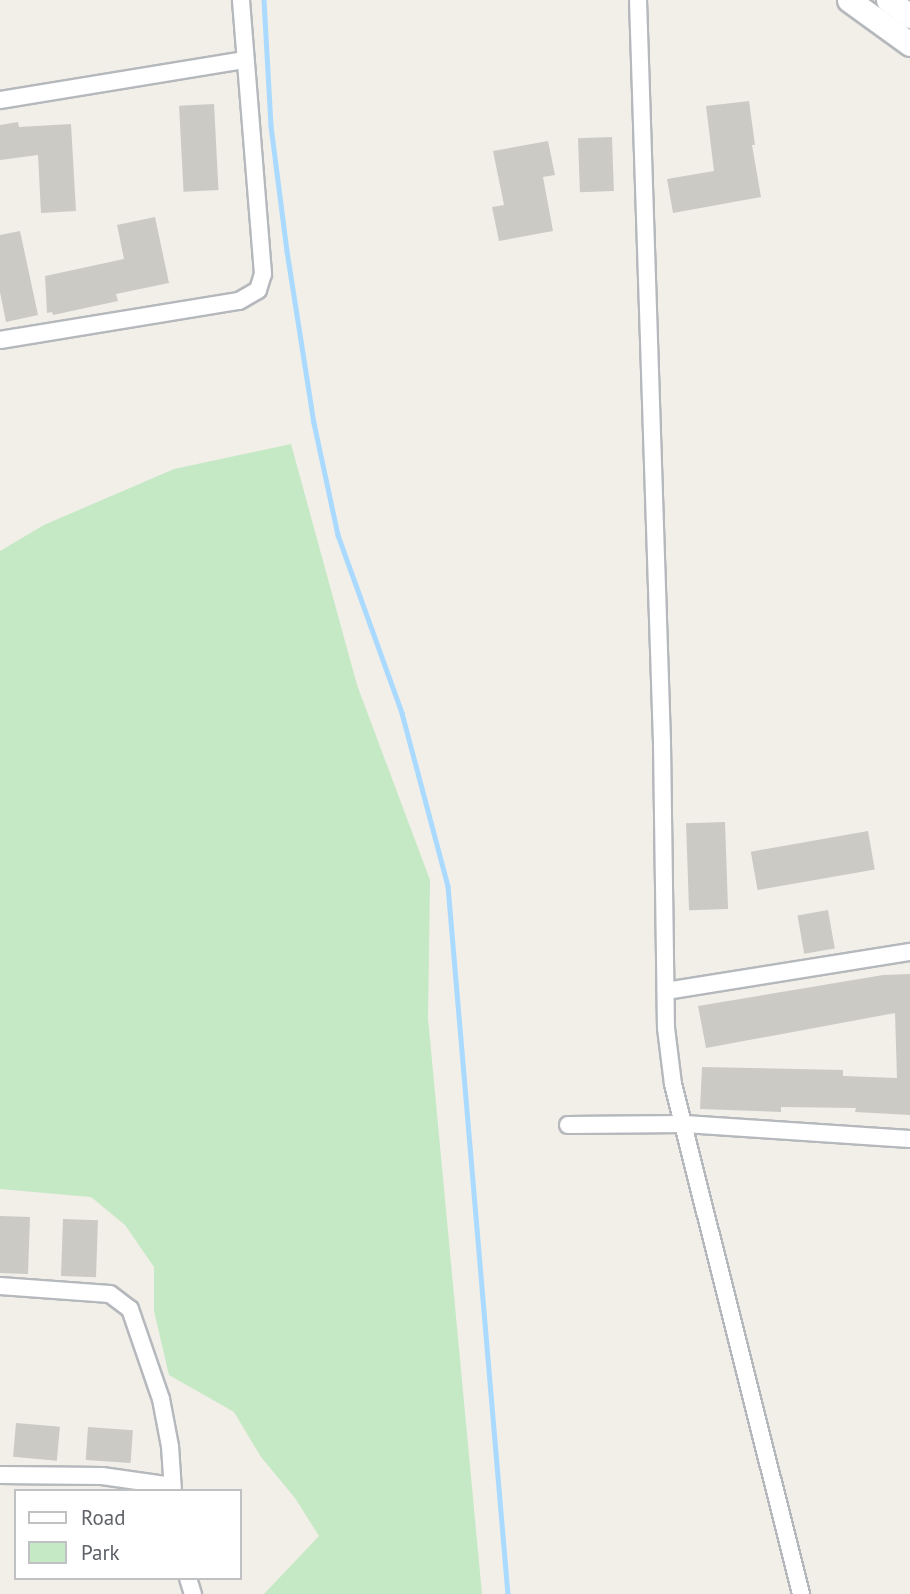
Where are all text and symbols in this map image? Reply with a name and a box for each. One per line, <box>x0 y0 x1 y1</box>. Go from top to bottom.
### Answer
legend <box>14 1489 242 1580</box>
text: Road <box>81 1504 125 1531</box>
text: Park <box>81 1539 120 1566</box>

